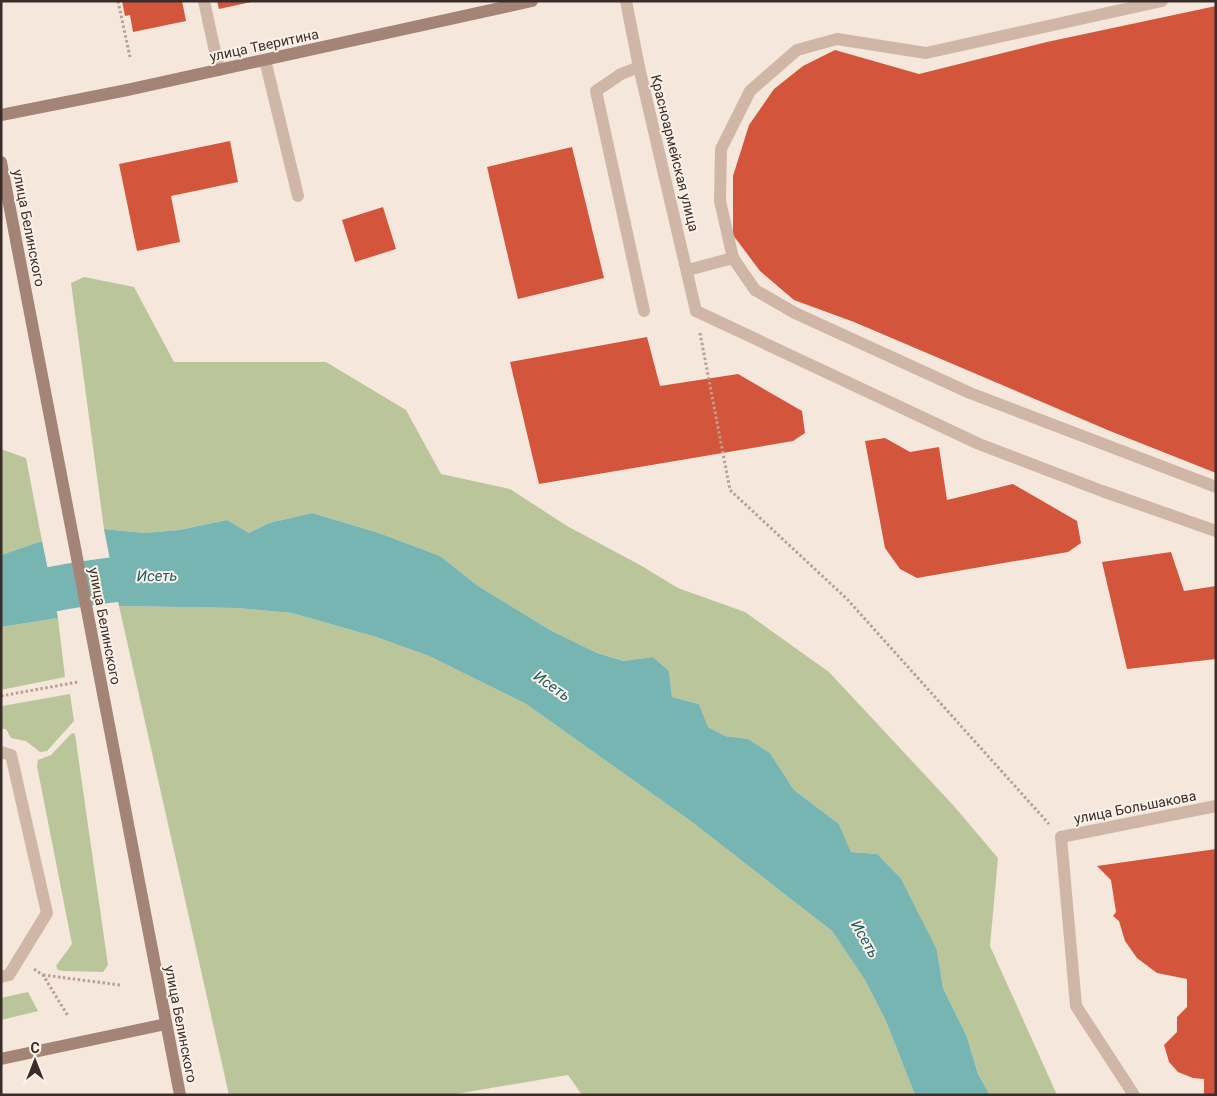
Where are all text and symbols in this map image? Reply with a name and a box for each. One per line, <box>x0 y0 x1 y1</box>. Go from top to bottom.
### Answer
street label: улица Тверитина <box>208 26 320 64</box>
street label: Красноармейская улица <box>648 73 702 233</box>
street label: улица Белинского <box>10 168 48 288</box>
street label: улица Белинского <box>86 566 124 686</box>
water label: Исеть <box>137 567 178 585</box>
water label: Исеть <box>530 667 574 705</box>
street label: улица Большакова <box>1072 787 1198 827</box>
water label: Исеть <box>847 917 883 961</box>
street label: улица Белинского <box>162 964 200 1084</box>
north arrow <box>10 1036 60 1086</box>
text: С <box>30 1040 40 1056</box>

